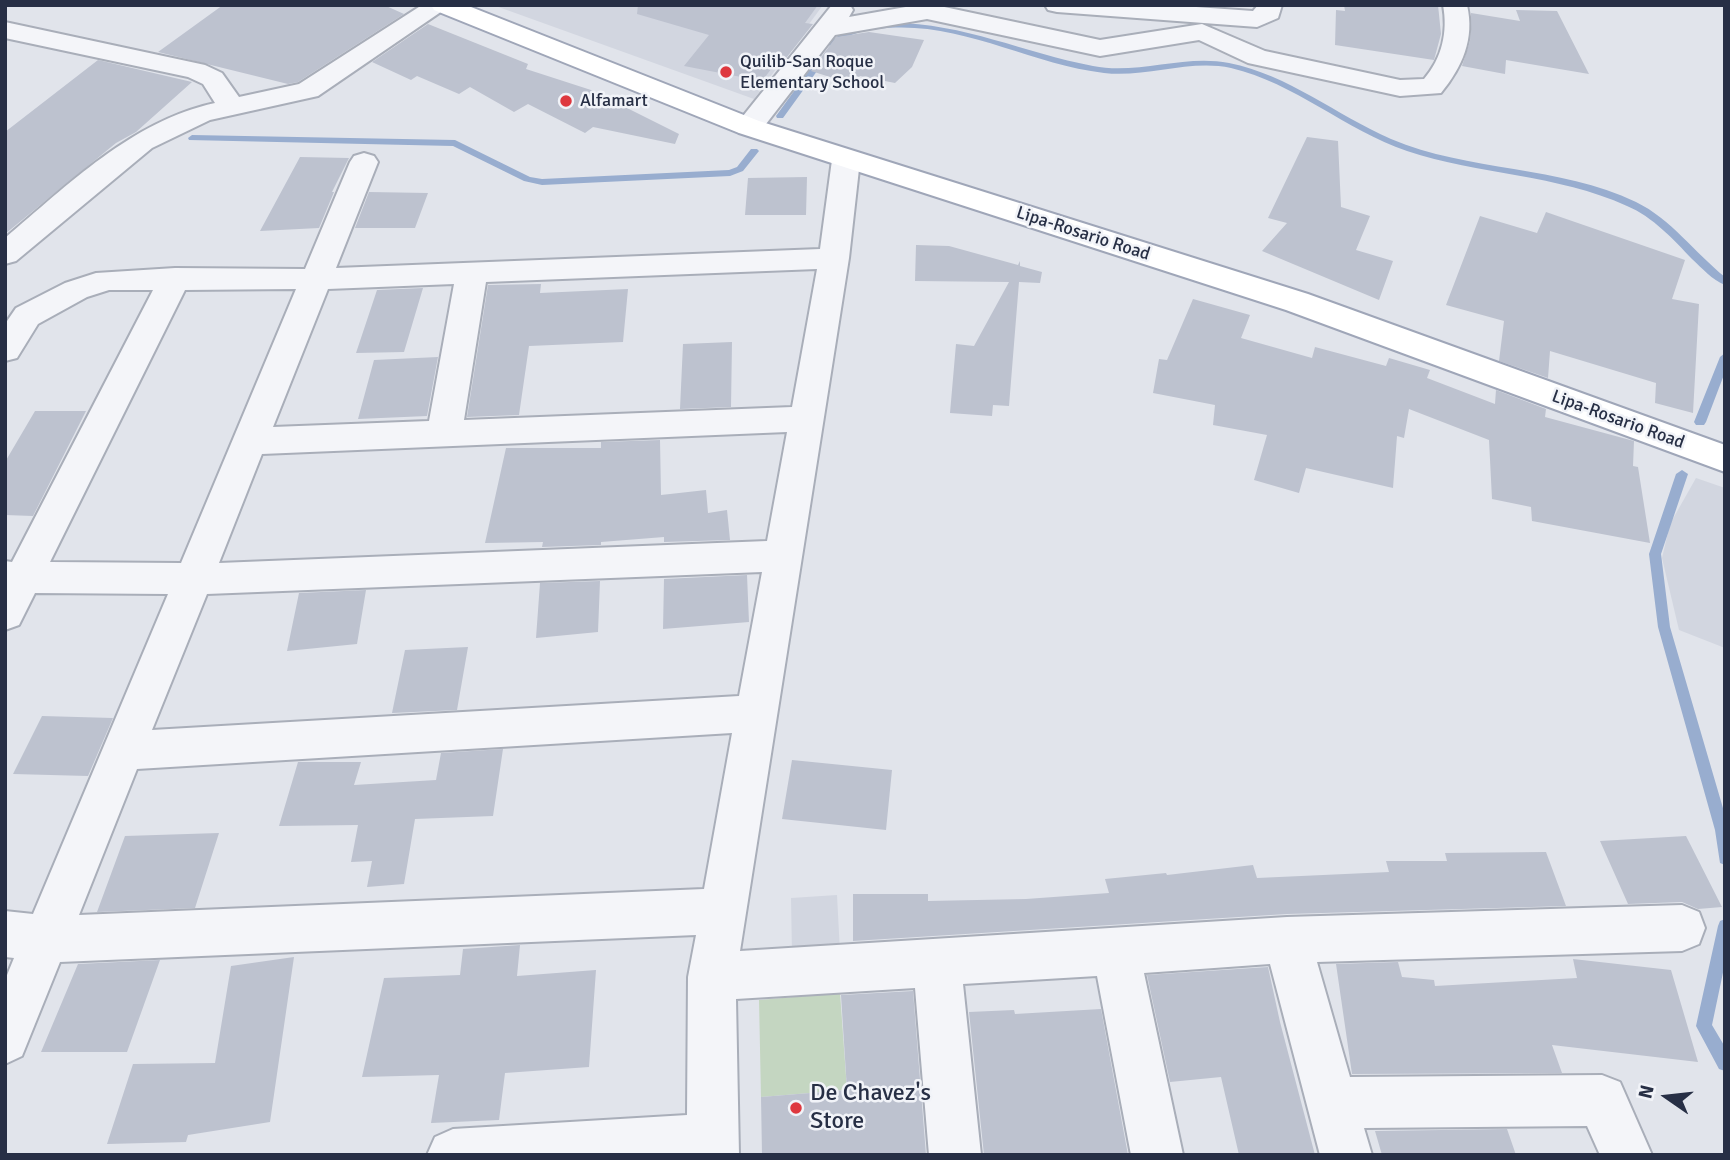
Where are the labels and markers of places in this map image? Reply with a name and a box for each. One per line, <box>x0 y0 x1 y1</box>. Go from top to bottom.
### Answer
place label: Quilib-San Roque Elementary School <box>740 51 885 94</box>
marker: Quilib-San Roque Elementary School <box>718 64 734 80</box>
place label: Alfamart <box>580 90 648 112</box>
marker: Alfamart <box>558 93 574 109</box>
place label: De Chavez's Store <box>810 1080 931 1136</box>
marker: De Chavez's Store <box>788 1100 804 1116</box>

